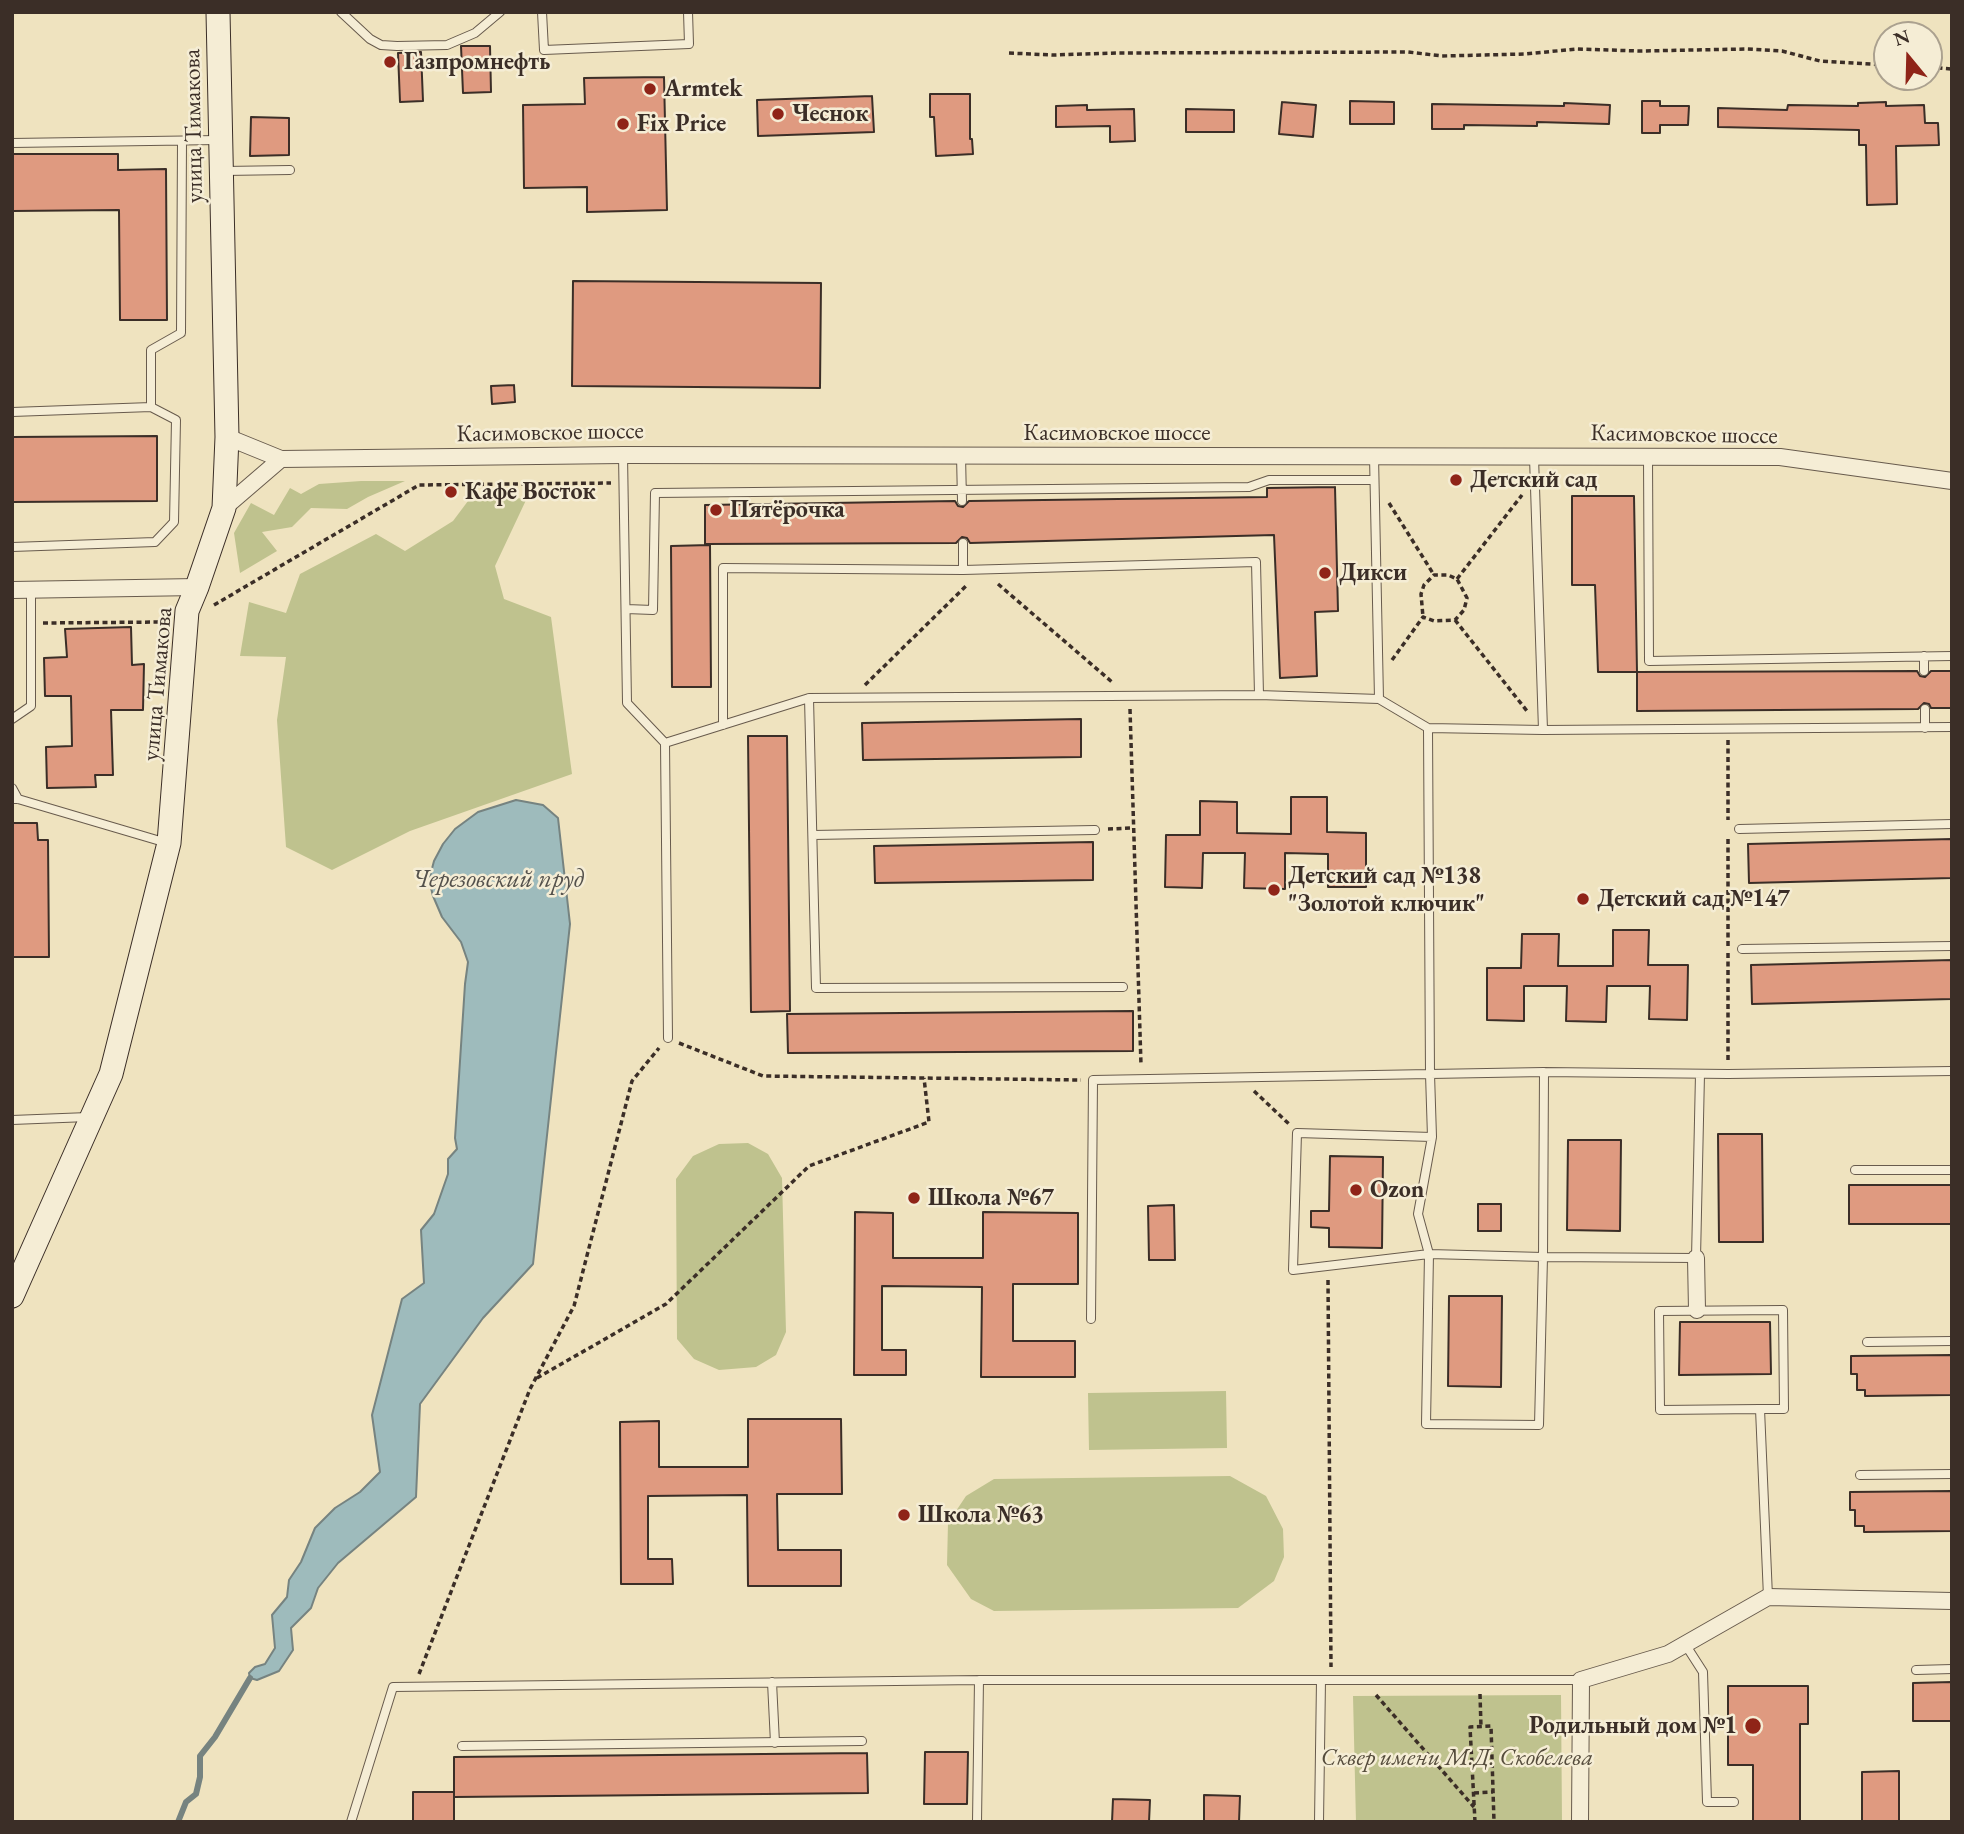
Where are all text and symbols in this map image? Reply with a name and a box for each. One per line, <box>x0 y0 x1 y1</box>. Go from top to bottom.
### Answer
north arrow <box>1873 21 1943 91</box>
text: N <box>1890 23 1913 52</box>
place label: Газпромнефть <box>404 48 550 76</box>
street label: улица Тимакова <box>178 49 210 203</box>
marker: Газпромнефть <box>382 54 398 70</box>
place label: Armtek <box>664 75 742 103</box>
marker: Armtek <box>642 81 658 97</box>
place label: Чеснок <box>792 100 868 128</box>
marker: Чеснок <box>770 106 786 122</box>
place label: Fix Price <box>637 110 726 138</box>
marker: Fix Price <box>615 116 631 132</box>
street label: Касимовское шоссе <box>456 417 644 449</box>
street label: Касимовское шоссе <box>1023 419 1211 447</box>
street label: Касимовское шоссе <box>1590 419 1778 451</box>
place label: Детский сад <box>1470 466 1598 494</box>
marker: Детский сад <box>1448 472 1464 488</box>
place label: Кафе Восток <box>465 478 596 506</box>
marker: Кафе Восток <box>443 484 459 500</box>
place label: Пятёрочка <box>730 496 845 524</box>
marker: Пятёрочка <box>708 502 724 518</box>
place label: Дикси <box>1339 559 1407 587</box>
marker: Дикси <box>1317 565 1333 581</box>
street label: улица Тимакова <box>137 606 179 762</box>
place label: Детский сад №138 "Золотой ключик" <box>1288 862 1485 918</box>
water label: Черезовский пруд <box>412 864 584 896</box>
marker: Детский сад №138 "Золотой ключик" <box>1266 882 1282 898</box>
place label: Детский сад №147 <box>1597 885 1790 913</box>
marker: Детский сад №147 <box>1575 891 1591 907</box>
place label: Ozon <box>1370 1176 1424 1204</box>
marker: Ozon <box>1348 1182 1364 1198</box>
place label: Школа №67 <box>928 1184 1054 1212</box>
marker: Школа №67 <box>906 1190 922 1206</box>
place label: Школа №63 <box>918 1501 1044 1529</box>
marker: Школа №63 <box>896 1507 912 1523</box>
place label: Родильный дом №1 <box>1529 1712 1737 1740</box>
marker: Родильный дом №1 <box>1743 1716 1763 1736</box>
park label: Сквер имени М.Д. Скобелева <box>1321 1744 1593 1772</box>

